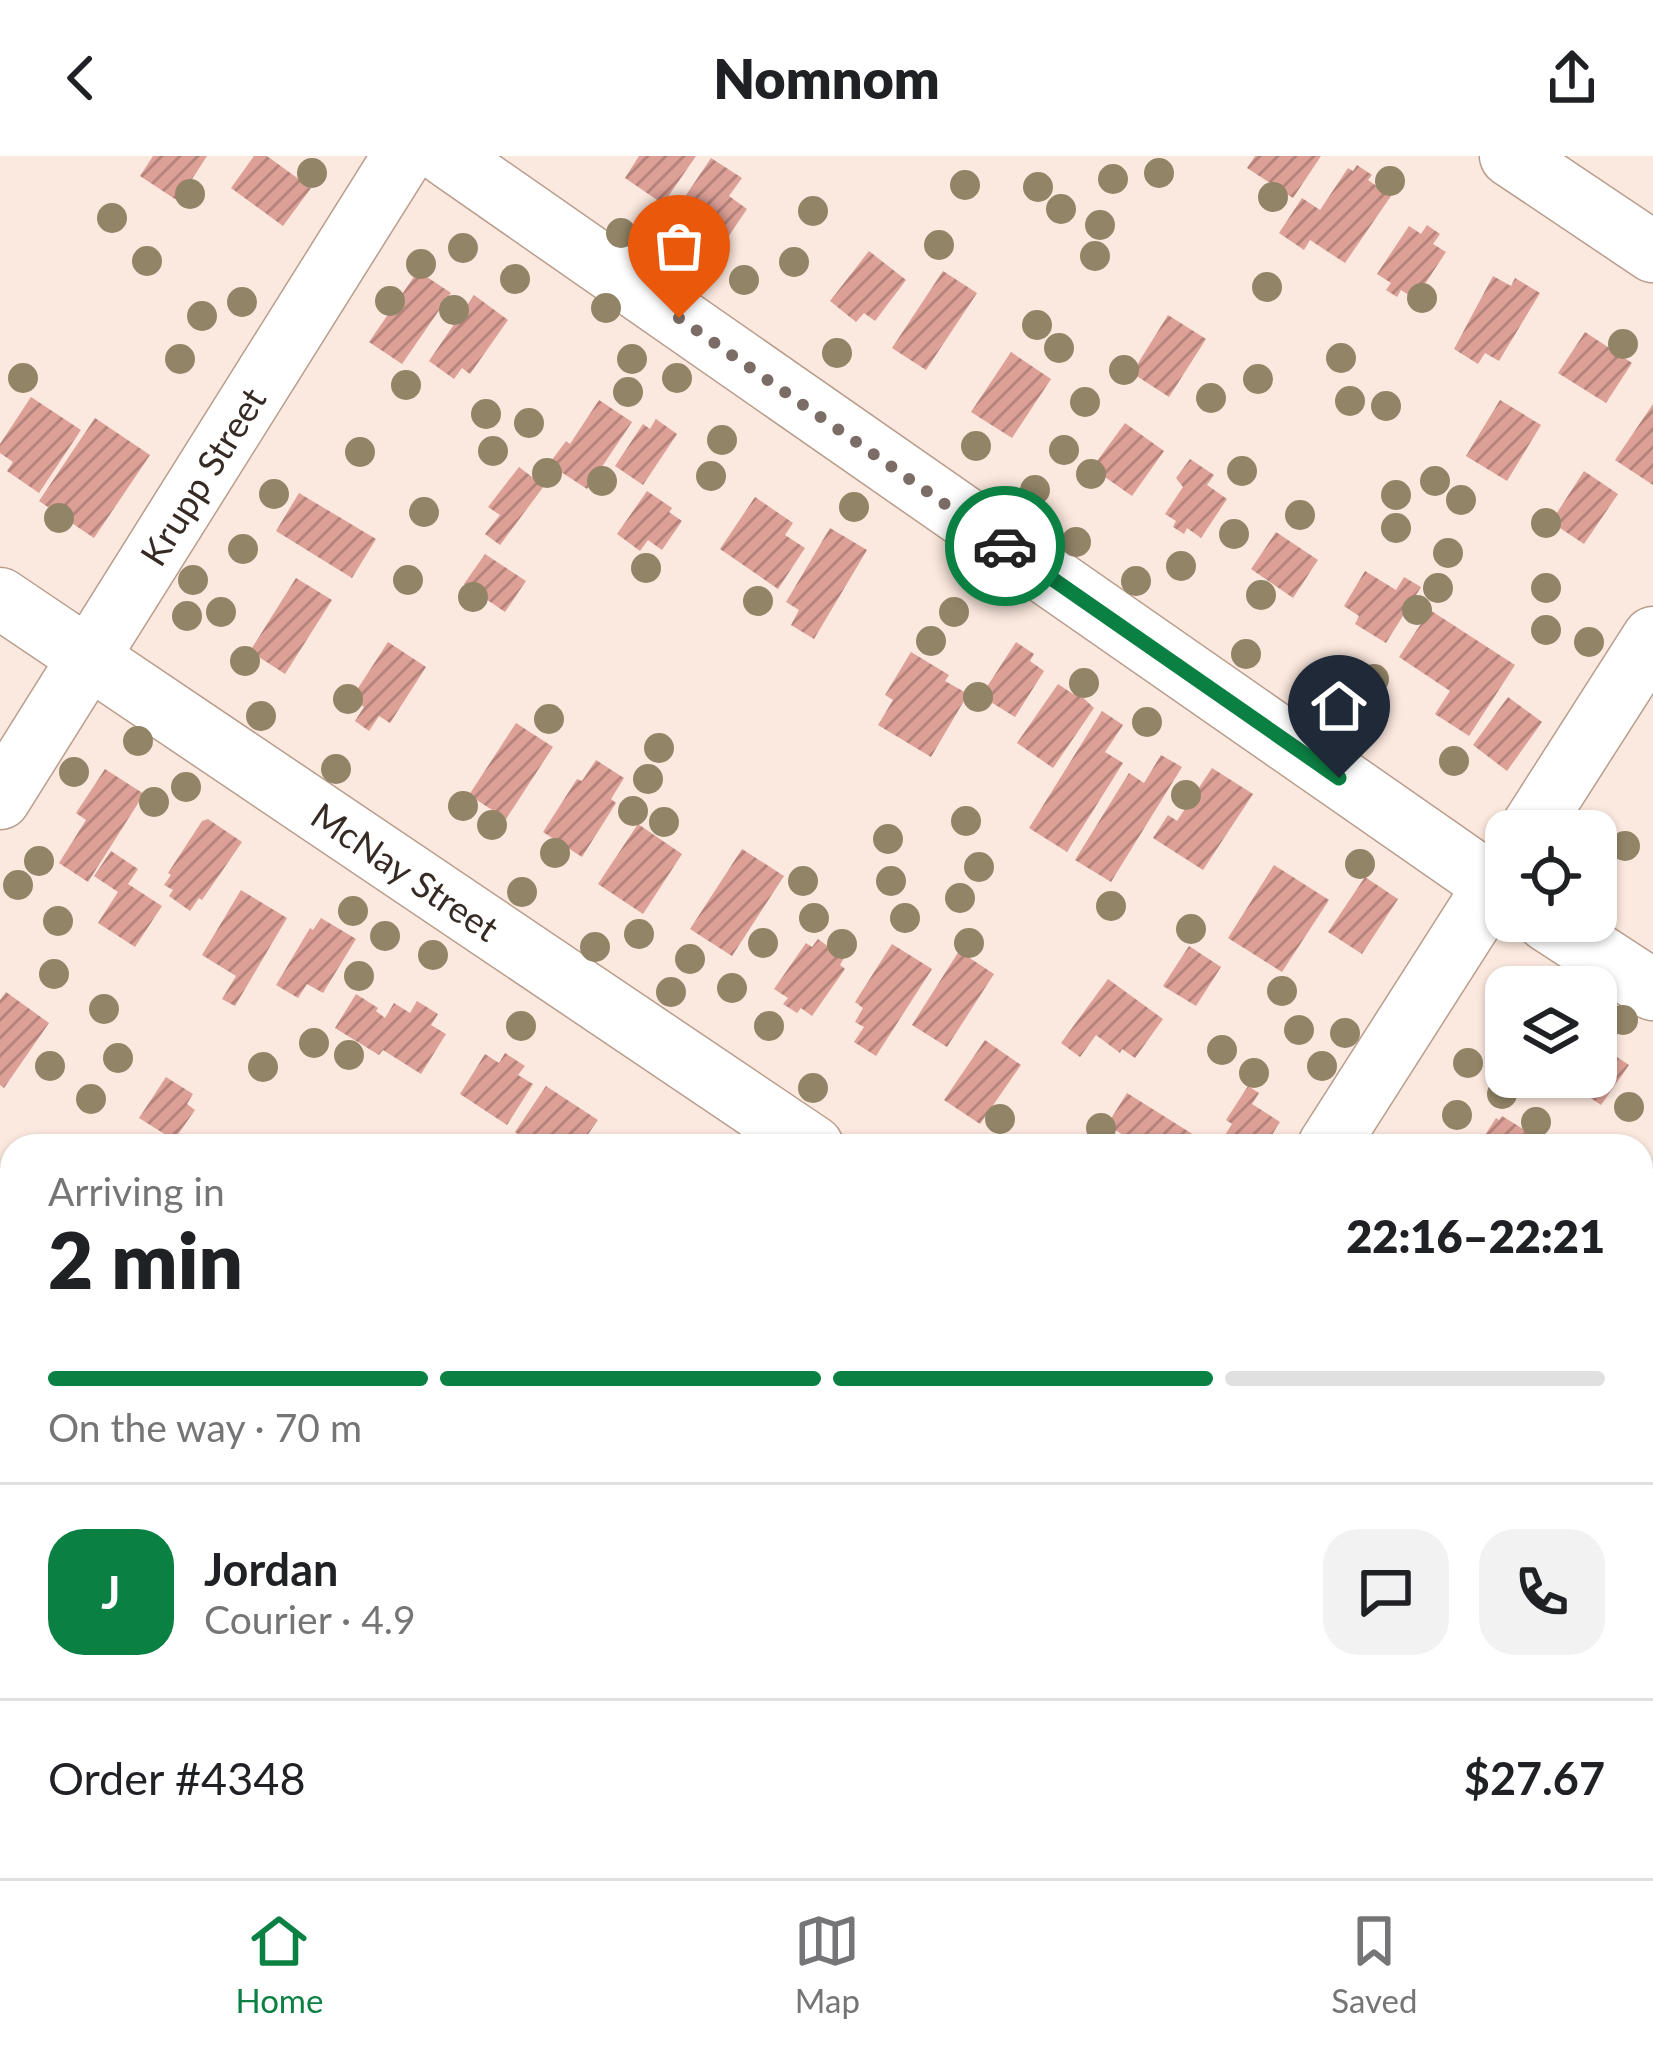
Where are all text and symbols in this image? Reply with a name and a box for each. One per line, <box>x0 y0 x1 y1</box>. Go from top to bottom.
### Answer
icon: back <box>48 45 114 111</box>
icon: share <box>1539 45 1605 111</box>
text: Nomnom <box>713 46 940 111</box>
pin <box>628 195 730 318</box>
icon: bag <box>646 213 712 279</box>
street label: Krupp Street <box>130 379 275 573</box>
courier <box>945 486 1065 606</box>
icon: car <box>972 513 1038 579</box>
pin <box>1288 655 1390 778</box>
icon: home <box>1306 673 1372 739</box>
street label: McNay Street <box>304 793 507 950</box>
map controls <box>1485 810 1617 1098</box>
button: locate <box>1485 810 1617 942</box>
button: layers <box>1485 966 1617 1098</box>
text: Arriving in <box>48 1168 225 1214</box>
text: 22:16–22:21 <box>1346 1209 1605 1263</box>
text: 2 min <box>48 1212 243 1306</box>
text: On the way · 70 m <box>48 1404 362 1450</box>
button: chat <box>1323 1529 1449 1655</box>
button: phone <box>1479 1529 1605 1655</box>
text: Jordan <box>204 1542 338 1596</box>
text: J <box>101 1565 121 1619</box>
text: Courier · 4.9 <box>204 1596 416 1642</box>
text: Order #4348 <box>48 1751 306 1805</box>
text: $27.67 <box>1464 1751 1605 1805</box>
tab: Home <box>235 1908 323 2020</box>
tab: Map <box>794 1908 860 2020</box>
tab: Saved <box>1331 1908 1418 2020</box>

